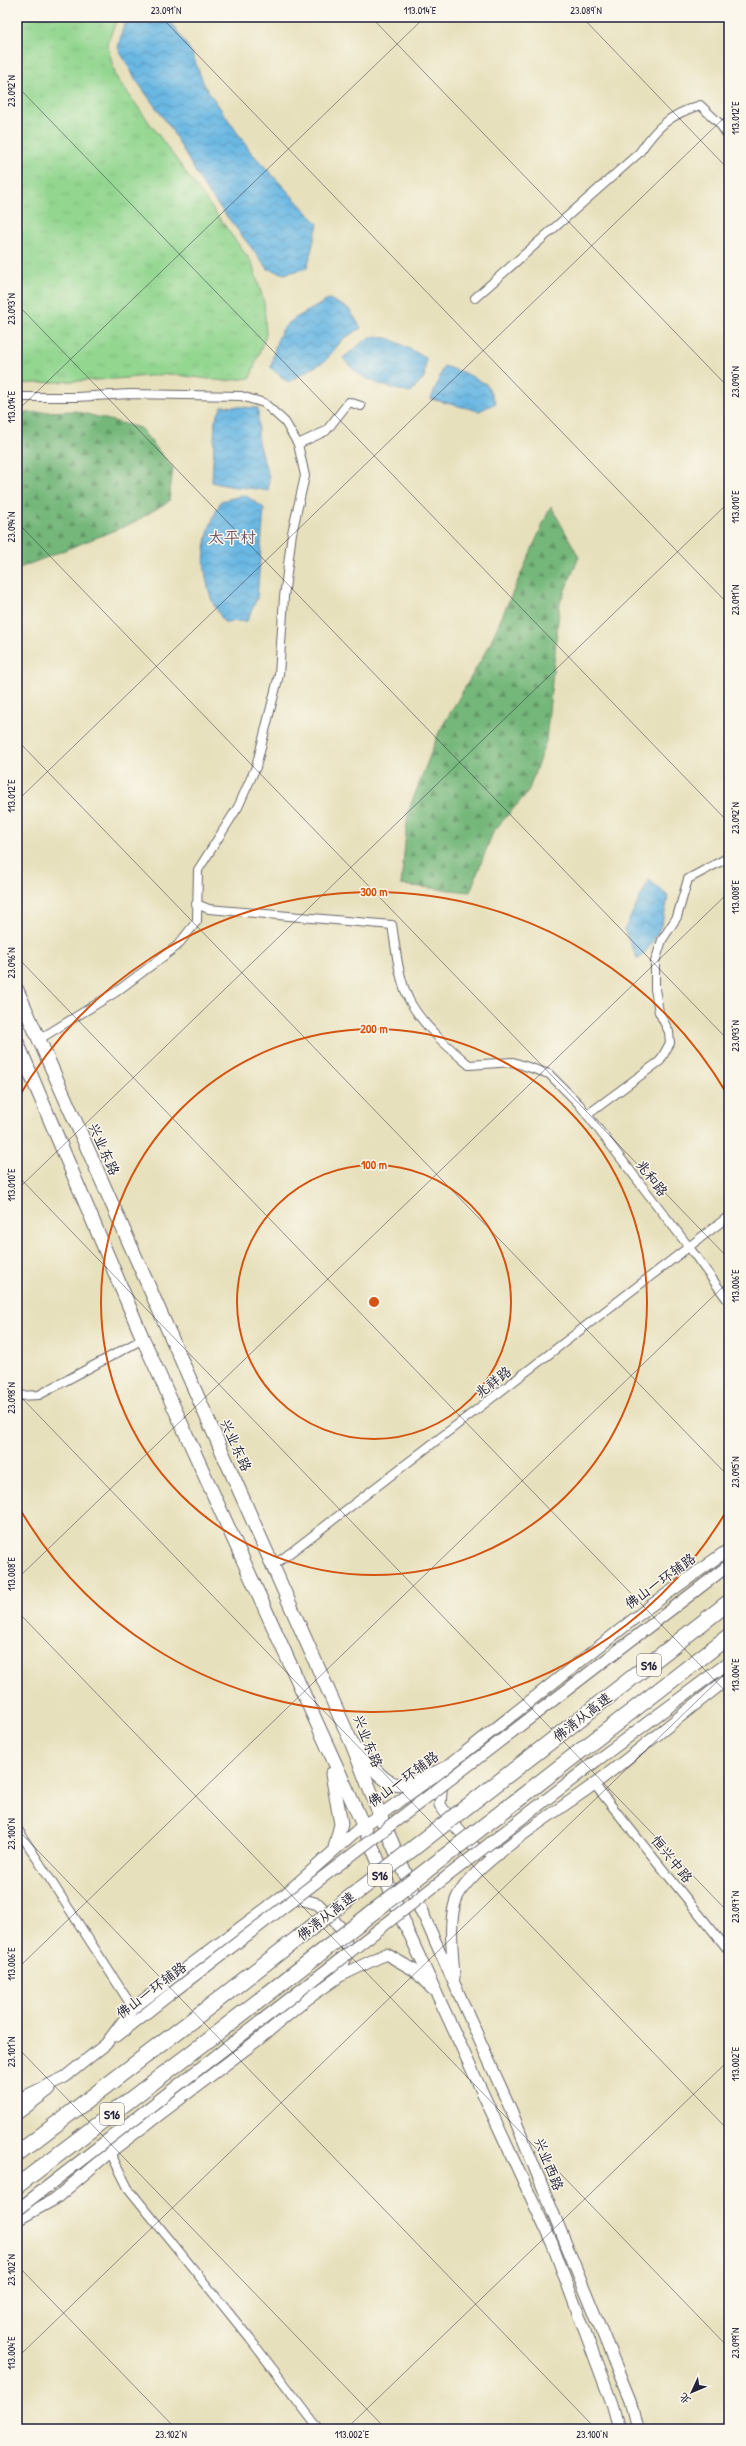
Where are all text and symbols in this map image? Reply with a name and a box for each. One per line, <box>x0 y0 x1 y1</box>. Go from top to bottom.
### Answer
text: 23.091°N <box>151 4 181 17</box>
text: 113.014°E <box>404 4 437 17</box>
text: 23.089°N <box>570 4 602 17</box>
text: 23.092°N <box>5 75 18 107</box>
text: 113.012°E <box>729 101 742 135</box>
text: 23.093°N <box>5 293 18 325</box>
text: 23.090°N <box>729 366 742 398</box>
text: 113.014°E <box>5 390 18 423</box>
text: 113.010°E <box>729 490 742 524</box>
text: 23.094°N <box>5 512 18 542</box>
district label: 太平村 <box>208 526 256 548</box>
text: 23.091°N <box>729 585 742 615</box>
text: 113.012°E <box>5 779 18 813</box>
text: 23.092°N <box>729 802 742 834</box>
text: 113.008°E <box>729 879 742 914</box>
text: 300 m <box>360 883 388 900</box>
text: 23.096°N <box>5 947 18 979</box>
text: 200 m <box>360 1020 388 1037</box>
text: 23.093°N <box>729 1020 742 1052</box>
street label: 兴业东路 <box>84 1119 125 1178</box>
street label: 兆和路 <box>632 1155 673 1200</box>
text: 100 m <box>361 1156 387 1173</box>
text: 113.010°E <box>5 1168 18 1202</box>
text: 113.006°E <box>729 1269 742 1303</box>
centre of rings <box>367 1295 381 1309</box>
street label: 兆祥路 <box>470 1361 515 1402</box>
text: 23.098°N <box>5 1382 18 1414</box>
street label: 兴业东路 <box>216 1415 257 1474</box>
text: 23.095°N <box>729 1456 742 1488</box>
street label: 佛山一环辅路 <box>620 1548 699 1613</box>
text: 113.008°E <box>5 1556 18 1591</box>
road number: S16 <box>637 1654 661 1676</box>
text: 113.004°E <box>729 1658 742 1692</box>
street label: 佛清从高速 <box>548 1688 615 1746</box>
street label: 兴业东路 <box>349 1711 388 1770</box>
street label: 佛山一环辅路 <box>363 1746 442 1811</box>
text: 23.100°N <box>5 1818 18 1850</box>
street label: 恒兴中路 <box>647 1831 697 1886</box>
road number: S16 <box>368 1864 392 1886</box>
street label: 佛清从高速 <box>292 1887 359 1945</box>
text: 23.097°N <box>729 1891 742 1923</box>
text: 113.006°E <box>5 1947 18 1981</box>
street label: 佛山一环辅路 <box>111 1957 190 2022</box>
text: 23.101°N <box>5 2037 18 2067</box>
text: 113.002°E <box>729 2046 742 2081</box>
road number: S16 <box>100 2103 124 2125</box>
street label: 兴业西路 <box>530 2134 569 2193</box>
text: 23.102°N <box>5 2254 18 2286</box>
text: 23.099°N <box>729 2328 742 2358</box>
text: 113.004°E <box>5 2336 18 2370</box>
north arrow <box>672 2372 712 2412</box>
text: 北 <box>676 2390 694 2408</box>
text: 23.102°N <box>155 2428 187 2441</box>
text: 113.002°E <box>335 2428 370 2441</box>
text: 23.100°N <box>576 2428 608 2441</box>

